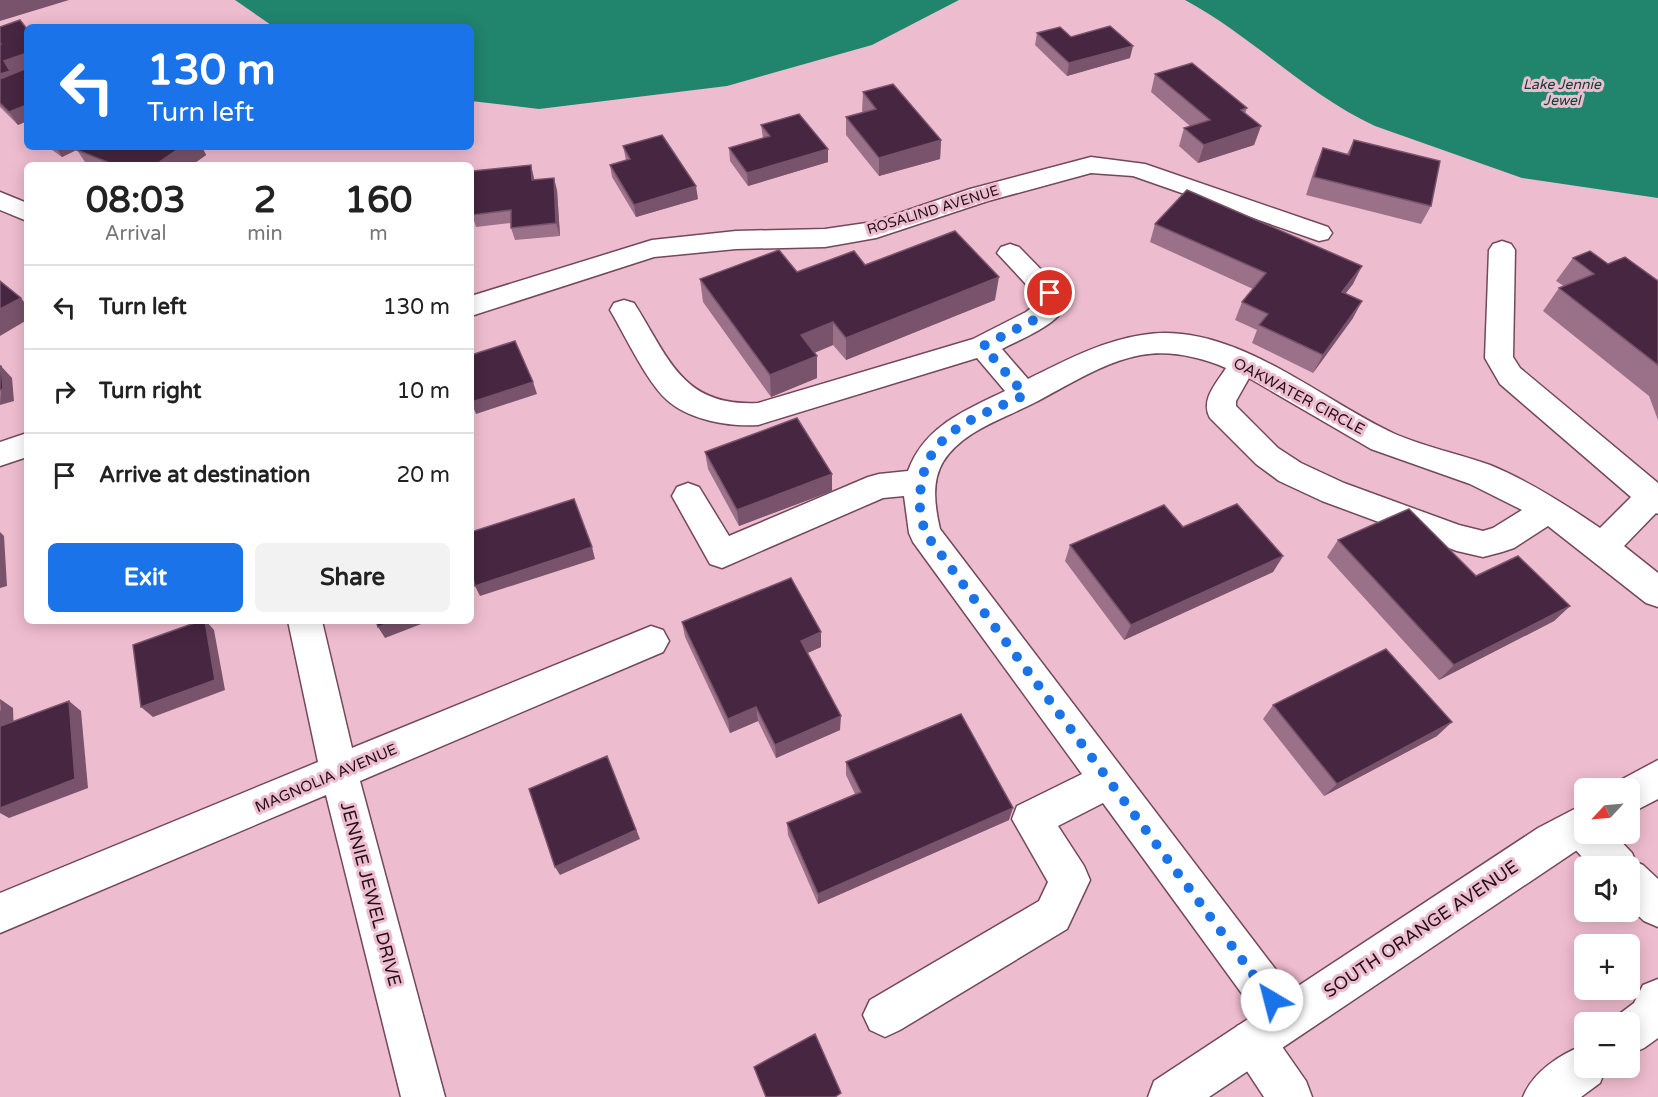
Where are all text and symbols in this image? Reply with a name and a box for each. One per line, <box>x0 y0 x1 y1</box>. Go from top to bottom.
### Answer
text: 130 m <box>147 45 276 96</box>
icon: left <box>48 48 126 126</box>
water label: Lake Jennie Jewel <box>1523 76 1602 109</box>
text: Turn left <box>147 96 254 129</box>
text: 08:03 <box>86 179 186 222</box>
text: 2 <box>254 179 276 222</box>
text: 160 <box>344 179 412 222</box>
street label: ROSALIND AVENUE <box>865 182 1001 238</box>
text: Arrival <box>105 222 167 246</box>
text: min <box>247 222 283 246</box>
text: m <box>369 222 388 246</box>
pin <box>1024 267 1075 318</box>
icon: arrive <box>1033 276 1066 309</box>
icon: left <box>48 291 81 324</box>
text: Turn left <box>99 294 187 320</box>
text: 130 m <box>383 294 450 320</box>
street label: OAKWATER CIRCLE <box>1230 354 1368 438</box>
icon: right <box>48 375 81 408</box>
text: Turn right <box>99 378 201 404</box>
text: 10 m <box>396 378 450 404</box>
icon: arrive <box>48 459 81 492</box>
text: Arrive at destination <box>99 462 310 488</box>
text: 20 m <box>396 462 450 488</box>
button: Exit <box>48 543 243 612</box>
button: Share <box>255 543 450 612</box>
street label: MAGNOLIA AVENUE <box>252 740 400 816</box>
north arrow <box>1574 778 1640 844</box>
map controls <box>1574 778 1640 1078</box>
street label: JENNIE JEWEL DRIVE <box>336 799 406 989</box>
street label: SOUTH ORANGE AVENUE <box>1320 856 1522 1002</box>
button: sound <box>1574 856 1640 922</box>
button: + <box>1574 934 1640 1000</box>
position arrow <box>1240 968 1304 1032</box>
button: − <box>1574 1012 1640 1078</box>

